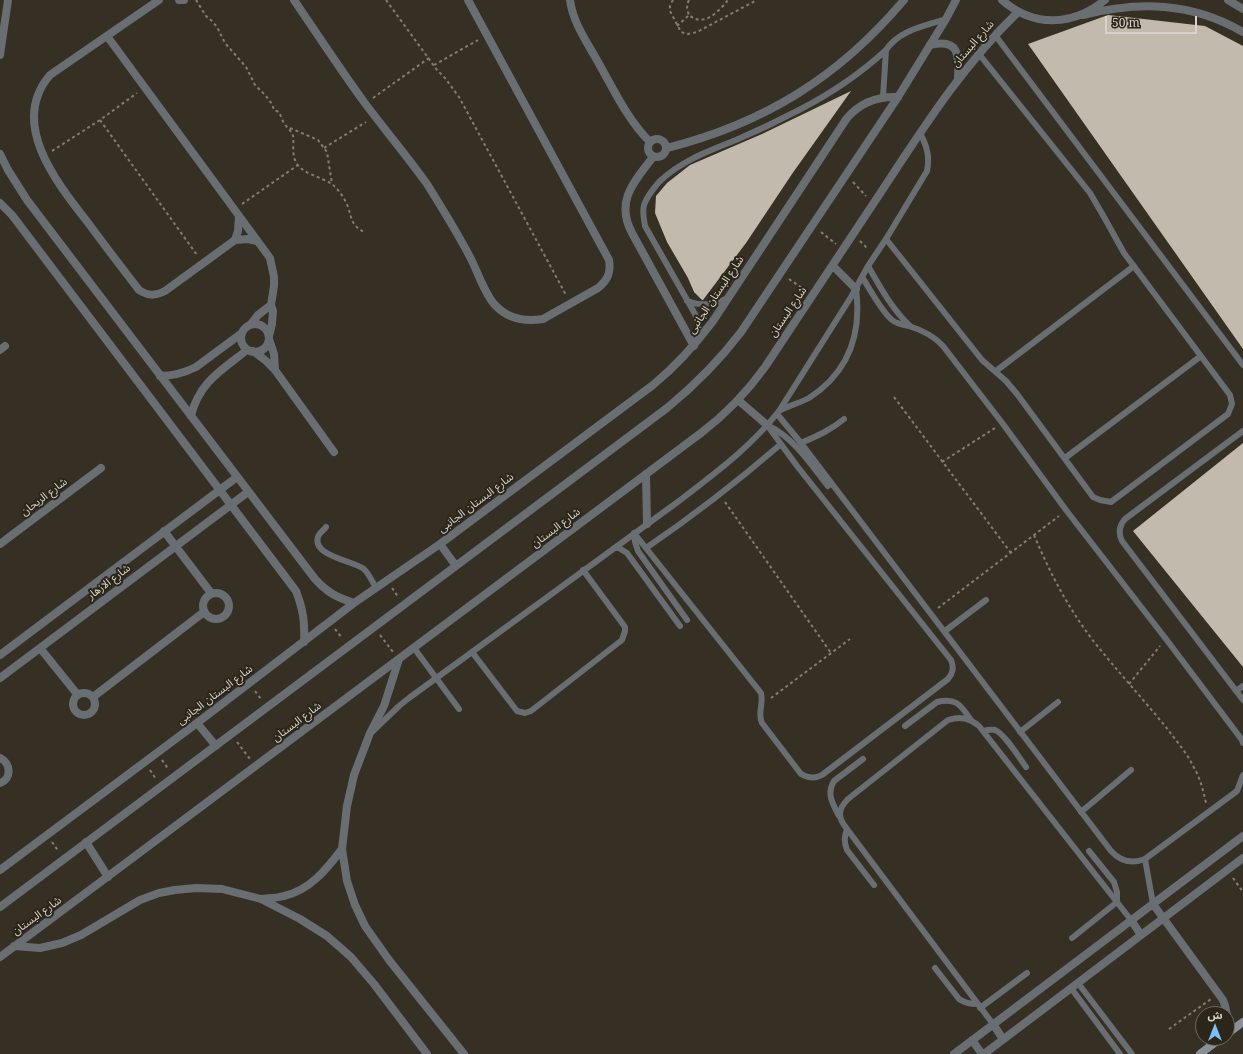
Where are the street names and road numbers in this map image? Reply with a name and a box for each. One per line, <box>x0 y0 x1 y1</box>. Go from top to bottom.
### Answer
street label: شارع البستان <box>949 18 997 70</box>
street label: شارع البستان الجانبى <box>685 254 747 336</box>
street label: شارع البستان <box>766 284 810 340</box>
street label: شارع البستان الجانبى <box>436 470 516 536</box>
street label: شارع الريحان <box>18 475 70 519</box>
street label: شارع البستان <box>529 505 583 551</box>
street label: شارع الازهار <box>85 562 133 602</box>
street label: شارع البستان الجانبى <box>175 662 255 728</box>
street label: شارع البستان <box>270 699 324 745</box>
street label: شارع البستان <box>10 894 64 938</box>

